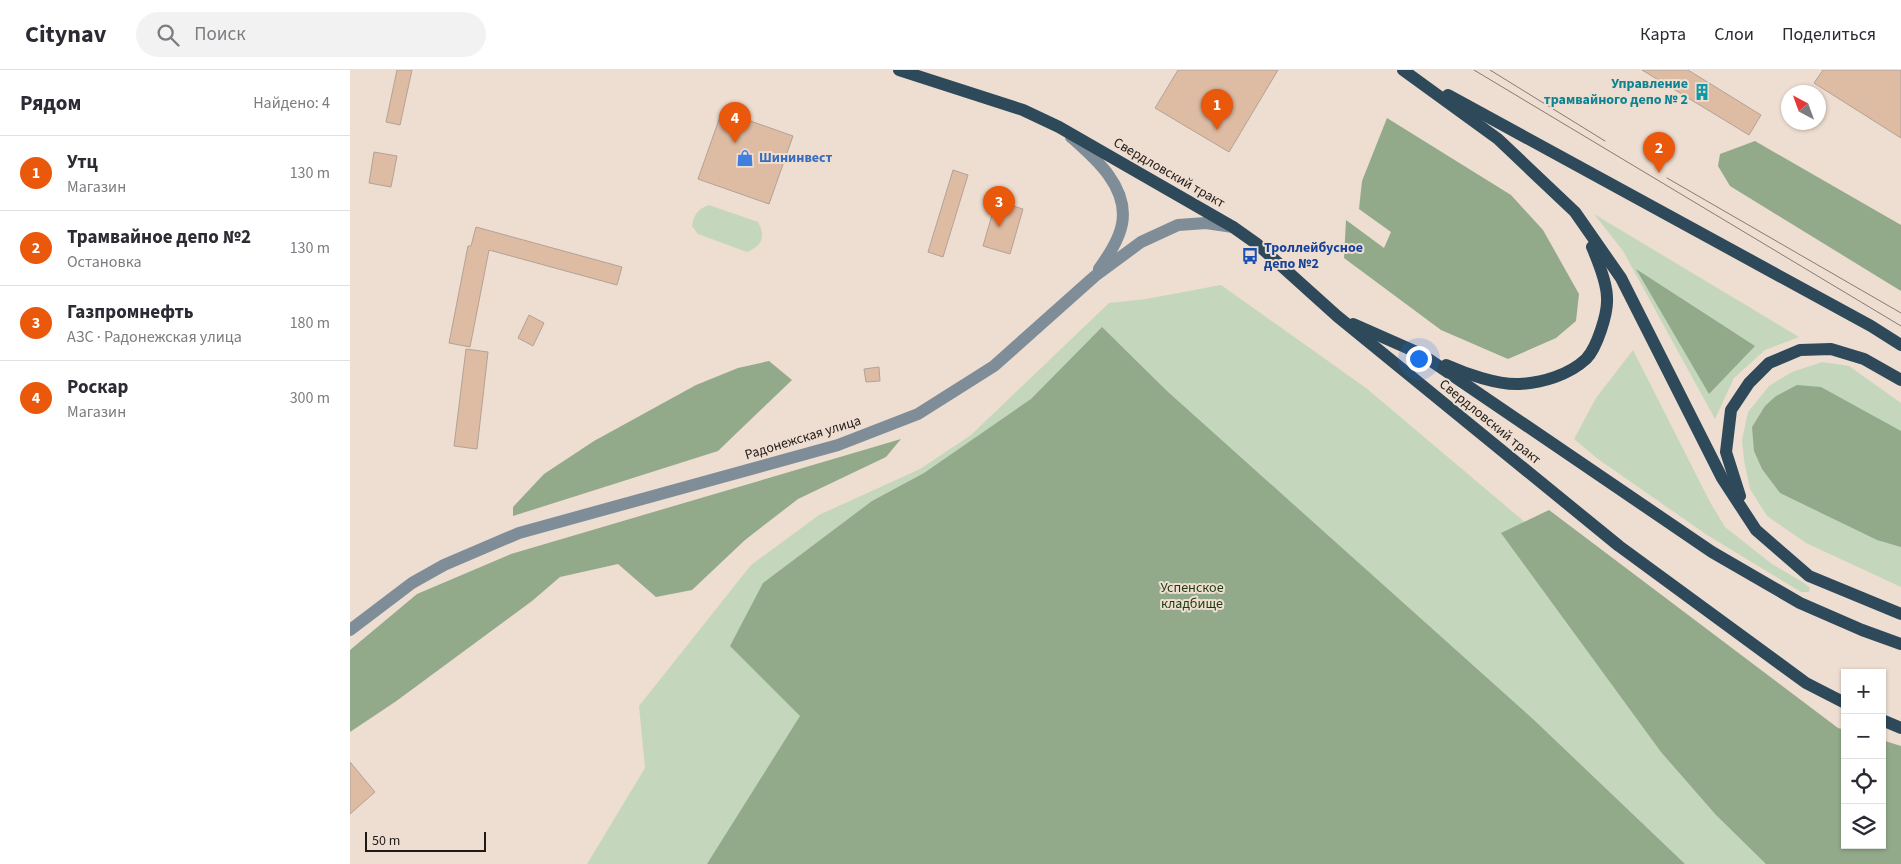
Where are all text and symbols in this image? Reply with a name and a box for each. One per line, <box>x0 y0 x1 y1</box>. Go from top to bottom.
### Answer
search box <box>136 12 486 57</box>
text: Citynav <box>25 17 106 52</box>
icon: search <box>154 21 182 49</box>
text: Поиск <box>194 21 246 48</box>
text: Карта <box>1640 22 1686 47</box>
text: Слои <box>1714 22 1754 47</box>
text: Поделиться <box>1782 22 1876 47</box>
place label: Управление трамвайного депо № 2 <box>1544 74 1688 110</box>
building icon: Управление трамвайного депо № 2 <box>1692 82 1712 102</box>
north arrow <box>1781 85 1826 130</box>
text: Рядом <box>20 88 81 118</box>
pin: 1 <box>1201 89 1233 130</box>
text: Найдено: 4 <box>253 92 330 114</box>
pin: 4 <box>719 102 751 143</box>
pin: 2 <box>1643 132 1675 173</box>
street label: Свердловский тракт <box>1110 133 1229 213</box>
shop icon: Шининвест <box>735 148 755 168</box>
place label: Шининвест <box>759 148 832 168</box>
text: Утц <box>67 149 98 176</box>
text: 1 <box>32 162 40 184</box>
text: 130 m <box>290 162 330 184</box>
text: Магазин <box>67 176 126 198</box>
pin: 3 <box>983 186 1015 227</box>
text: Трамвайное депо №2 <box>67 224 251 251</box>
text: 2 <box>32 237 40 259</box>
text: 130 m <box>290 237 330 259</box>
place label: Троллейбусное депо №2 <box>1264 238 1363 274</box>
bus stop icon: Троллейбусное депо №2 <box>1240 246 1260 266</box>
text: Остановка <box>67 251 141 273</box>
text: Газпромнефть <box>67 299 194 326</box>
text: 3 <box>32 312 40 334</box>
text: 180 m <box>290 312 330 334</box>
text: АЗС · Радонежская улица <box>67 326 242 348</box>
your location <box>1406 346 1432 372</box>
text: Роскар <box>67 374 128 401</box>
street label: Свердловский тракт <box>1435 375 1546 470</box>
text: 4 <box>32 387 40 409</box>
text: 300 m <box>290 387 330 409</box>
text: Магазин <box>67 401 126 423</box>
street label: Радонежская улица <box>742 411 864 465</box>
park label: Успенское кладбище <box>1160 578 1224 614</box>
map controls <box>1841 669 1886 849</box>
button: + <box>1841 669 1886 714</box>
button: − <box>1841 714 1886 759</box>
button: locate <box>1841 759 1886 804</box>
button: layers <box>1841 804 1886 849</box>
scale bar <box>365 829 486 852</box>
text: 50 m <box>372 831 400 851</box>

